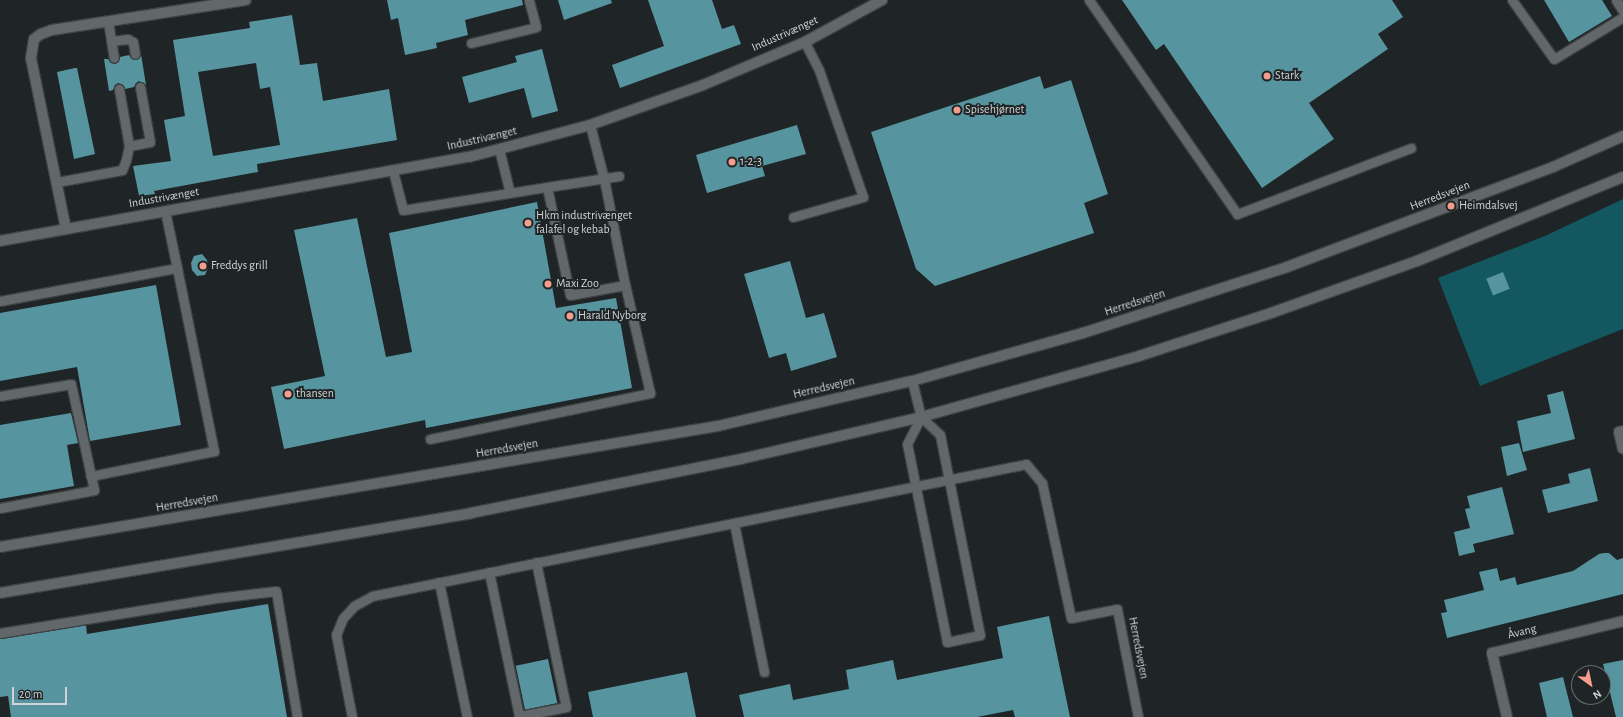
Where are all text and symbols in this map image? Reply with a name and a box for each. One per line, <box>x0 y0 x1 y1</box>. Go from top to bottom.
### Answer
street label: Industrivænget <box>750 13 820 55</box>
place label: Stark <box>1275 69 1299 83</box>
marker: Stark <box>1262 71 1272 81</box>
place label: Spisehjørnet <box>965 103 1024 117</box>
marker: Spisehjørnet <box>952 105 962 115</box>
street label: Industrivænget <box>446 124 518 154</box>
place label: 1-2-3 <box>740 155 762 169</box>
marker: 1-2-3 <box>727 157 737 167</box>
street label: Herredsvejen <box>1408 178 1472 214</box>
street label: Industrivænget <box>128 185 200 211</box>
place label: Heimdalsvej <box>1459 199 1518 213</box>
marker: Heimdalsvej <box>1446 201 1456 211</box>
place label: Hkm industrivænget falafel og kebab <box>536 209 632 237</box>
marker: Hkm industrivænget falafel og kebab <box>523 218 533 228</box>
place label: Freddys grill <box>211 259 268 273</box>
marker: Freddys grill <box>198 261 208 271</box>
place label: Maxi Zoo <box>556 277 599 291</box>
marker: Maxi Zoo <box>543 279 553 289</box>
street label: Herredsvejen <box>1103 286 1167 320</box>
place label: Harald Nyborg <box>578 309 646 323</box>
marker: Harald Nyborg <box>565 311 575 321</box>
street label: Herredsvejen <box>792 374 856 402</box>
place label: thansen <box>296 387 334 401</box>
marker: thansen <box>283 389 293 399</box>
street label: Herredsvejen <box>475 436 539 462</box>
street label: Herredsvejen <box>155 490 219 516</box>
street label: Herredsvejen <box>1125 616 1151 680</box>
street label: Åvang <box>1506 621 1538 643</box>
north arrow <box>1571 665 1611 705</box>
scale bar <box>14 679 69 705</box>
text: 20 m <box>19 688 42 700</box>
text: N <box>1591 688 1603 701</box>

